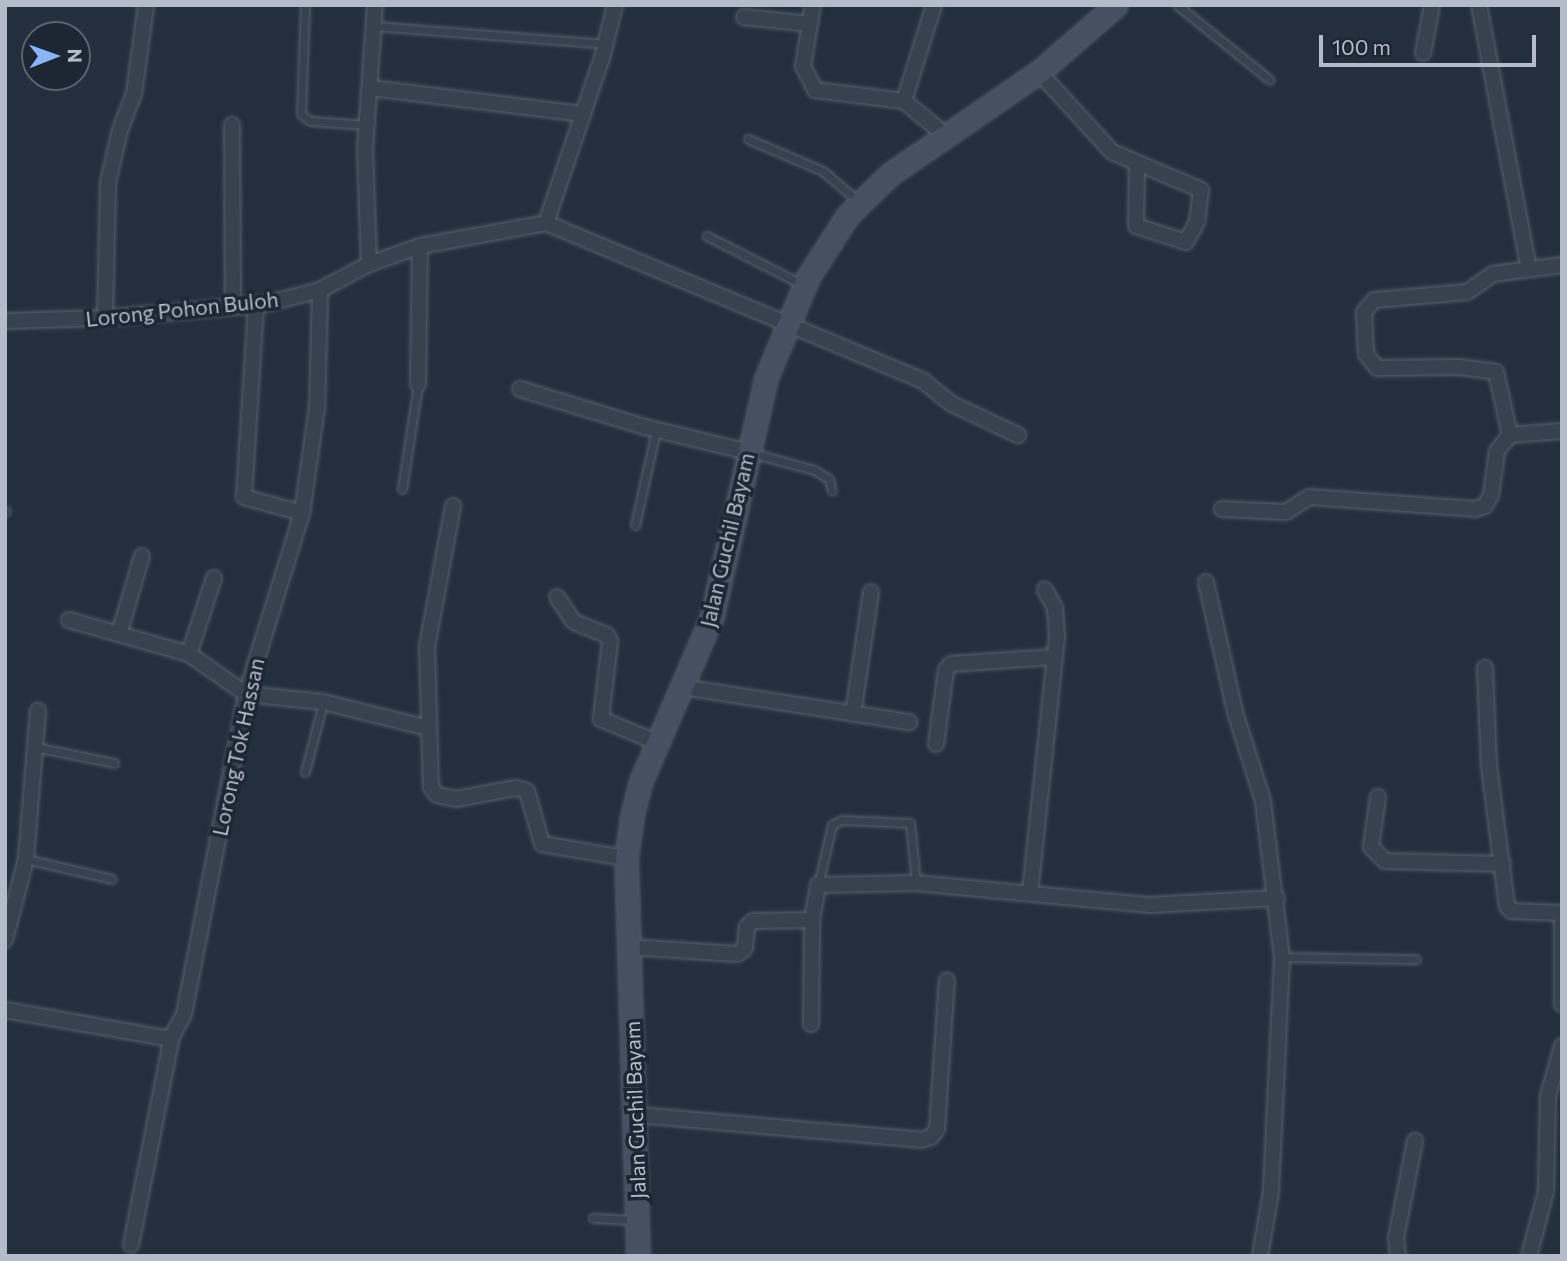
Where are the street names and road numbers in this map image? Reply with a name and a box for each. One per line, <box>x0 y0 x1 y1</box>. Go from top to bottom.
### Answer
street label: Lorong Pohon Buloh <box>84 286 280 332</box>
street label: Jalan Guchil Bayam <box>695 450 759 630</box>
street label: Lorong Tok Hassan <box>207 656 269 838</box>
street label: Jalan Guchil Bayam <box>619 1021 651 1199</box>

